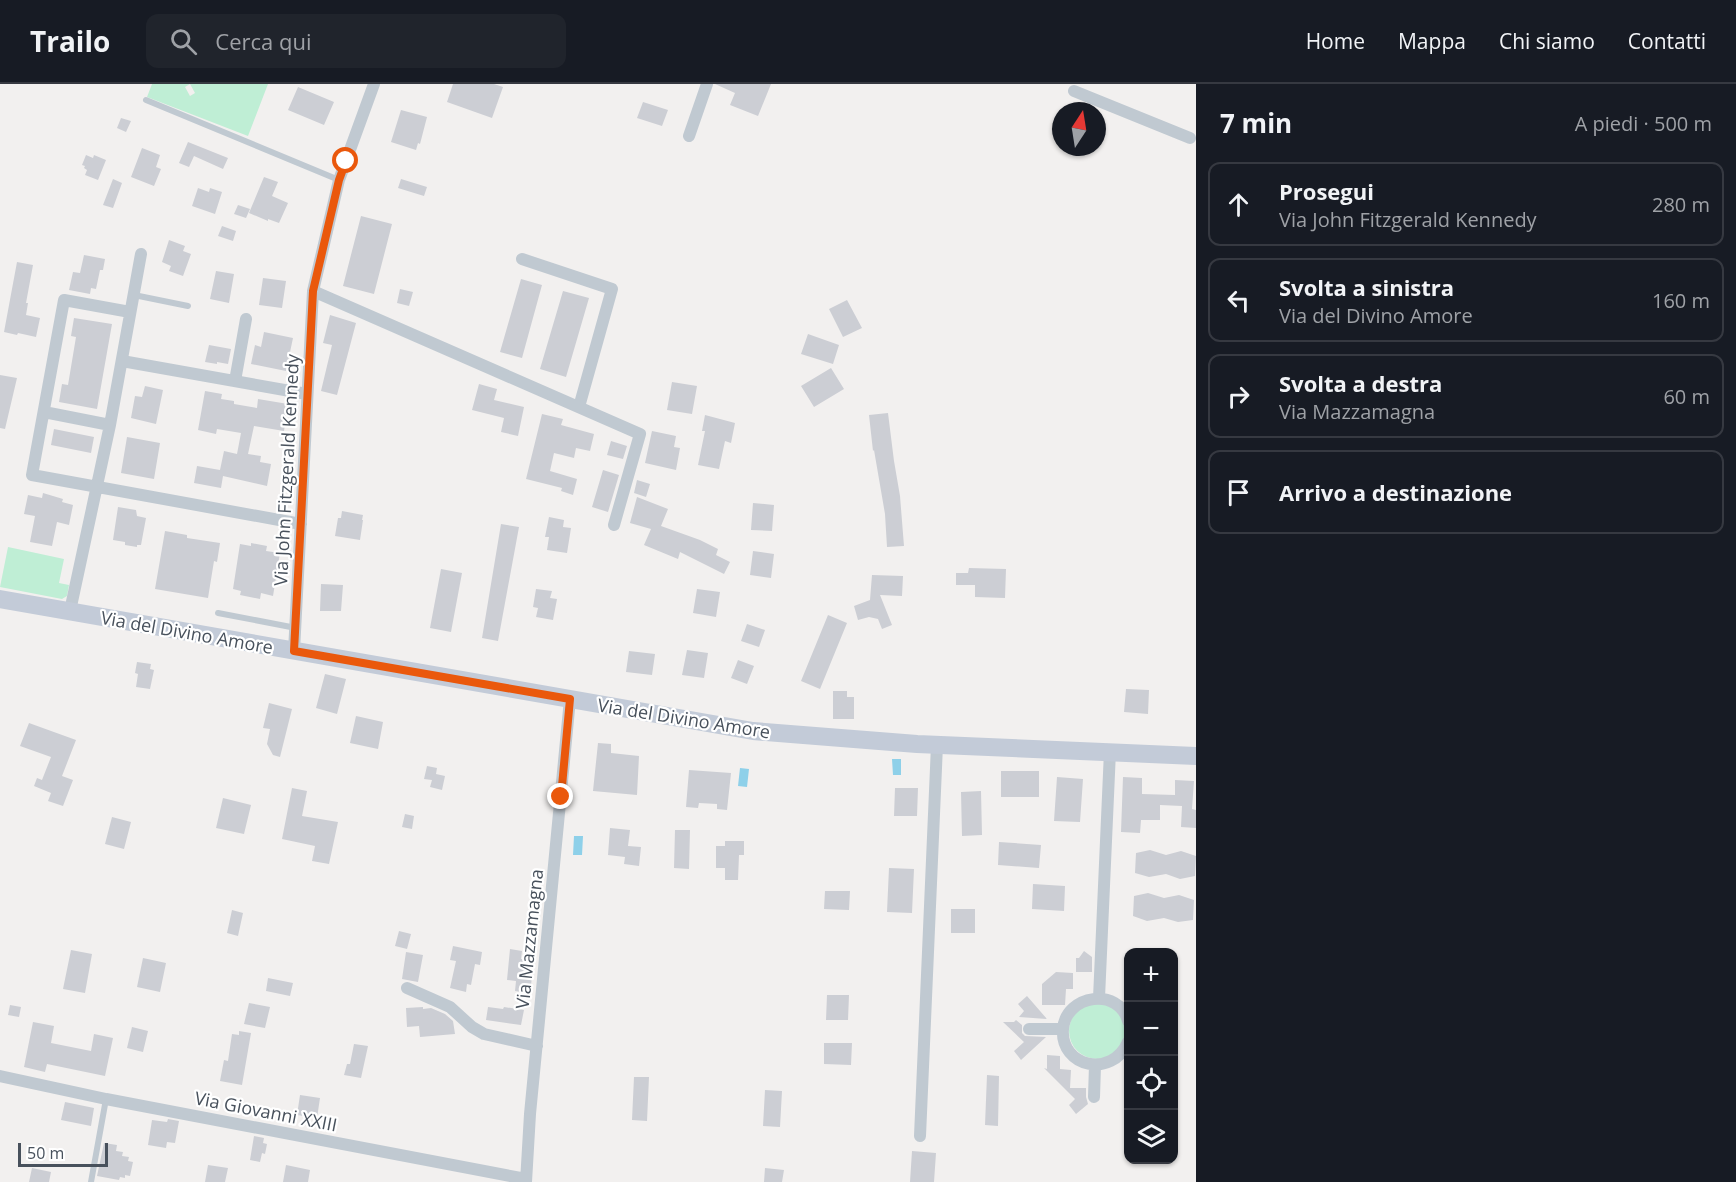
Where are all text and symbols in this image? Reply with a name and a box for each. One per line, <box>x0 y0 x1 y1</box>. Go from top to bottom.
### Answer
search box <box>146 14 566 68</box>
text: Trailo <box>30 22 110 60</box>
icon: search <box>167 25 200 58</box>
text: Cerca qui <box>215 26 311 56</box>
text: Home <box>1306 27 1365 55</box>
text: Mappa <box>1398 27 1466 55</box>
text: Chi siamo <box>1499 27 1595 55</box>
text: Contatti <box>1628 27 1706 55</box>
north arrow <box>1052 102 1106 156</box>
text: 7 min <box>1220 105 1292 141</box>
text: A piedi · 500 m <box>1575 110 1712 137</box>
route start <box>332 147 358 173</box>
text: Prosegui <box>1279 176 1374 206</box>
icon: ahead <box>1222 188 1255 221</box>
text: 280 m <box>1652 191 1710 218</box>
text: Via John Fitzgerald Kennedy <box>1279 206 1537 233</box>
text: Svolta a sinistra <box>1279 272 1454 302</box>
icon: left <box>1222 284 1255 317</box>
text: 160 m <box>1652 287 1710 314</box>
text: Via del Divino Amore <box>1279 302 1473 329</box>
street label: Via John Fitzgerald Kennedy <box>268 353 304 586</box>
text: Svolta a destra <box>1279 368 1442 398</box>
icon: right <box>1222 380 1255 413</box>
text: 60 m <box>1663 383 1710 410</box>
text: Via Mazzamagna <box>1279 398 1435 425</box>
icon: arrive <box>1222 476 1255 509</box>
text: Arrivo a destinazione <box>1279 477 1512 507</box>
street label: Via del Divino Amore <box>99 605 275 659</box>
street label: Via del Divino Amore <box>596 693 772 743</box>
route end <box>547 783 573 809</box>
street label: Via Mazzamagna <box>510 868 548 1010</box>
map controls <box>1124 948 1178 1164</box>
button: + <box>1124 948 1178 1002</box>
button: − <box>1124 1002 1178 1056</box>
button: locate <box>1124 1056 1178 1110</box>
street label: Via Giovanni XXIII <box>193 1085 339 1137</box>
button: layers <box>1124 1110 1178 1164</box>
scale bar <box>18 1140 108 1168</box>
text: 50 m <box>27 1142 64 1164</box>

